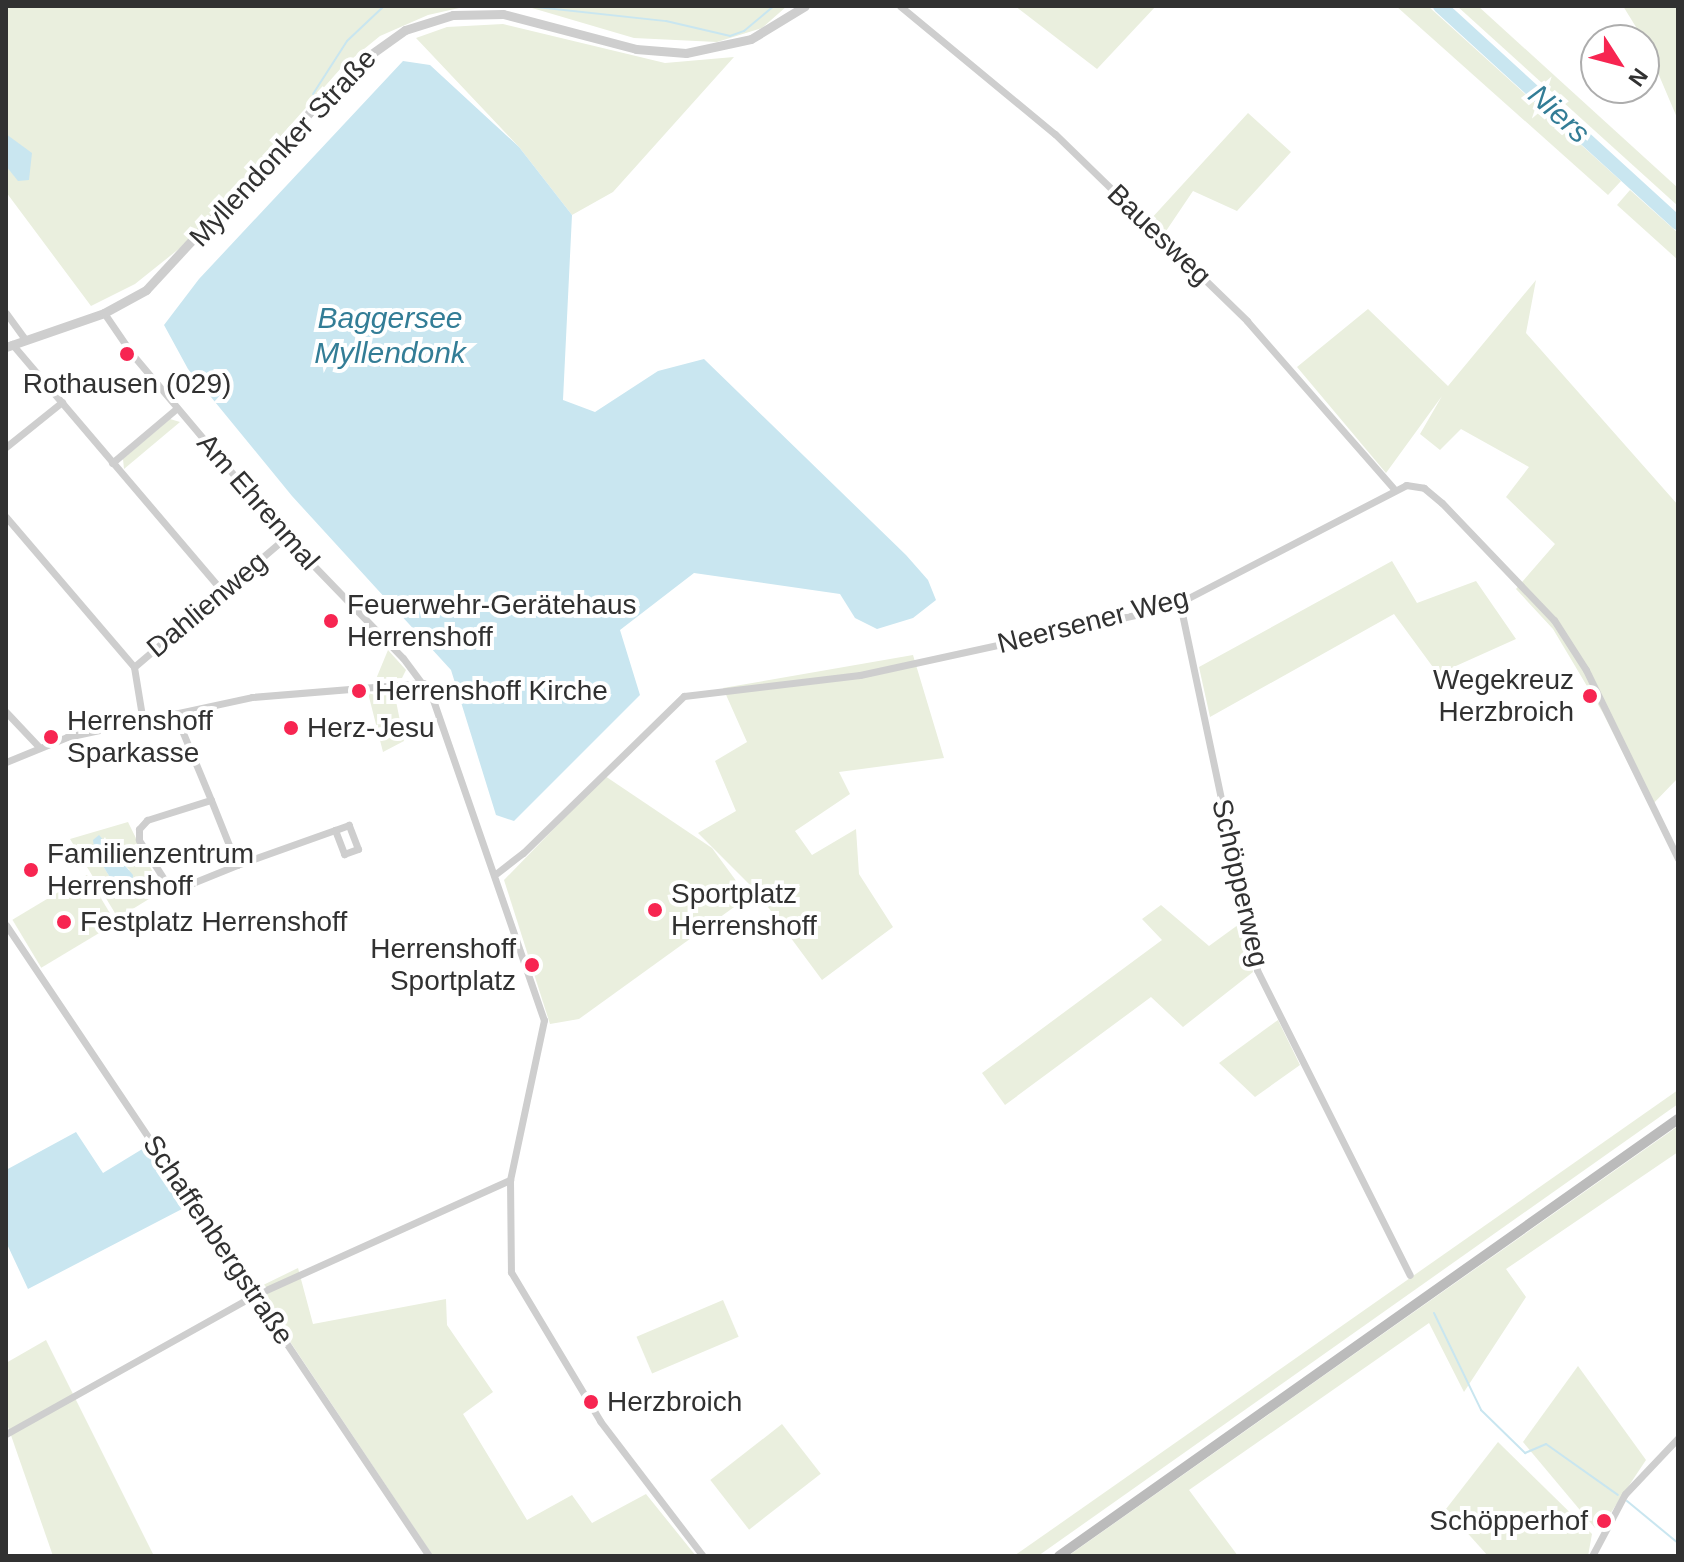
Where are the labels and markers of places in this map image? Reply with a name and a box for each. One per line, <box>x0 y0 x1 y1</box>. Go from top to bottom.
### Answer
marker: Rothausen (029) <box>118 345 136 363</box>
place label: Rothausen (029) <box>23 367 231 401</box>
place label: Feuerwehr-Gerätehaus Herrenshoff <box>347 588 636 654</box>
marker: Feuerwehr-Gerätehaus Herrenshoff <box>322 612 340 630</box>
place label: Wegekreuz Herzbroich <box>1433 663 1574 729</box>
place label: Herrenshoff Kirche <box>375 674 608 708</box>
marker: Herrenshoff Kirche <box>350 682 368 700</box>
marker: Wegekreuz Herzbroich <box>1581 687 1599 705</box>
place label: Herrenshoff Sparkasse <box>67 704 213 770</box>
place label: Herz-Jesu <box>307 711 435 745</box>
marker: Herz-Jesu <box>282 719 300 737</box>
marker: Herrenshoff Sparkasse <box>42 728 60 746</box>
place label: Familienzentrum Herrenshoff <box>47 837 254 903</box>
marker: Familienzentrum Herrenshoff <box>22 861 40 879</box>
place label: Sportplatz Herrenshoff <box>671 877 817 943</box>
marker: Sportplatz Herrenshoff <box>646 901 664 919</box>
place label: Festplatz Herrenshoff <box>80 905 347 939</box>
marker: Festplatz Herrenshoff <box>55 913 73 931</box>
place label: Herrenshoff Sportplatz <box>370 932 516 998</box>
marker: Herrenshoff Sportplatz <box>523 956 541 974</box>
place label: Herzbroich <box>607 1385 742 1419</box>
marker: Herzbroich <box>582 1393 600 1411</box>
place label: Schöpperhof <box>1429 1504 1588 1538</box>
marker: Schöpperhof <box>1595 1512 1613 1530</box>

